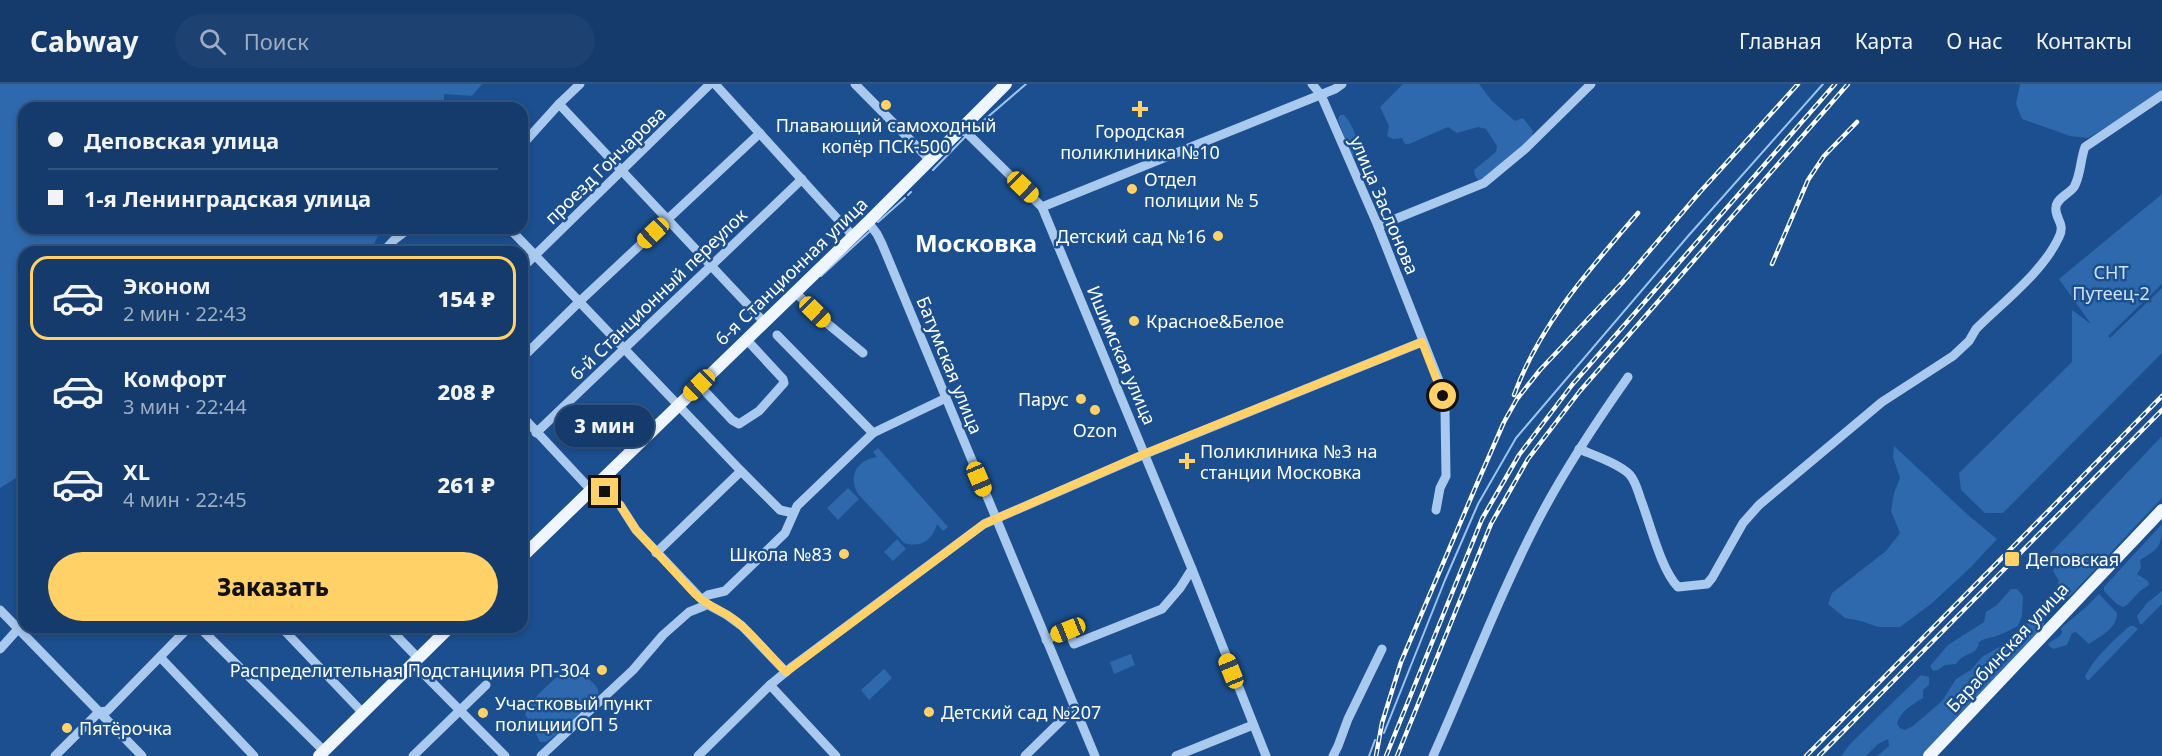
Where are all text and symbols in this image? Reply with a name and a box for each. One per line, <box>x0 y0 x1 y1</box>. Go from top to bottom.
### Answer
search box <box>175 14 595 68</box>
text: Cabway <box>30 22 139 60</box>
icon: search <box>196 25 229 58</box>
text: Поиск <box>244 26 309 56</box>
text: Главная <box>1739 27 1822 55</box>
text: Карта <box>1855 27 1913 55</box>
text: О нас <box>1946 27 2003 55</box>
text: Контакты <box>2036 27 2132 55</box>
marker: Плавающий самоходный копёр ПСК-500 <box>879 98 893 112</box>
marker: Городская поликлиника №10 <box>1131 100 1149 118</box>
street label: проезд Гончарова <box>539 101 671 229</box>
place label: Плавающий самоходный копёр ПСК-500 <box>776 113 996 158</box>
place label: Городская поликлиника №10 <box>1060 119 1220 164</box>
text: Деповская улица <box>84 125 279 155</box>
street label: улица Заслонова <box>1345 132 1425 278</box>
place label: Отдел полиции № 5 <box>1144 167 1259 212</box>
car <box>1004 168 1042 206</box>
marker: Отдел полиции № 5 <box>1125 182 1139 196</box>
text: 1-я Ленинградская улица <box>84 183 371 213</box>
street label: 6-я Станционная улица <box>710 192 872 350</box>
street label: 6-й Станционный переулок <box>564 203 752 385</box>
car <box>634 214 672 252</box>
place label: Детский сад №16 <box>1056 224 1206 248</box>
district label: Московка <box>915 226 1037 259</box>
marker: Детский сад №16 <box>1211 229 1225 243</box>
park label: СНТ Путеец-2 <box>2072 260 2150 305</box>
text: Эконом <box>123 270 211 300</box>
icon: car <box>51 271 105 325</box>
street label: Ишимская улица <box>1082 282 1162 428</box>
text: 154 ₽ <box>438 283 495 313</box>
car <box>796 293 834 331</box>
street label: Батумская улица <box>911 293 989 437</box>
text: 2 мин · 22:43 <box>123 300 247 327</box>
place label: Красное&Белое <box>1146 309 1284 333</box>
marker: Красное&Белое <box>1127 314 1141 328</box>
text: Комфорт <box>123 363 226 393</box>
icon: car <box>51 364 105 418</box>
car <box>680 366 718 404</box>
text: 208 ₽ <box>438 376 495 406</box>
route start <box>1429 382 1456 409</box>
place label: Парус <box>1018 387 1069 411</box>
marker: Парус <box>1074 392 1088 406</box>
text: 3 мин · 22:44 <box>123 393 247 420</box>
marker: Ozon <box>1088 403 1102 417</box>
callout: 3 мин <box>556 405 654 447</box>
text: 3 мин <box>574 412 635 439</box>
place label: Ozon <box>1073 418 1117 442</box>
place label: Поликлиника №3 на станции Московка <box>1200 439 1377 484</box>
marker: Поликлиника №3 на станции Московка <box>1178 452 1196 470</box>
text: XL <box>123 456 150 486</box>
icon: car <box>51 457 105 511</box>
car <box>964 459 994 499</box>
text: 261 ₽ <box>438 469 495 499</box>
route end <box>591 478 618 505</box>
text: 4 мин · 22:45 <box>123 486 247 513</box>
place label: Школа №83 <box>729 542 832 566</box>
marker: Школа №83 <box>837 547 851 561</box>
place label: Деповская <box>2026 547 2119 571</box>
marker: Деповская <box>2003 550 2021 568</box>
button: Заказать <box>48 552 498 621</box>
street label: Барабинская улица <box>1941 577 2073 717</box>
car <box>1048 615 1088 645</box>
car <box>1216 651 1246 691</box>
place label: Распределительная Подстанциия РП-304 <box>230 658 590 682</box>
marker: Распределительная Подстанциия РП-304 <box>595 663 609 677</box>
place label: Участковый пункт полиции ОП 5 <box>495 691 653 736</box>
place label: Детский сад №207 <box>941 700 1101 724</box>
marker: Детский сад №207 <box>922 705 936 719</box>
marker: Участковый пункт полиции ОП 5 <box>476 706 490 720</box>
place label: Пятёрочка <box>79 716 172 740</box>
marker: Пятёрочка <box>60 721 74 735</box>

